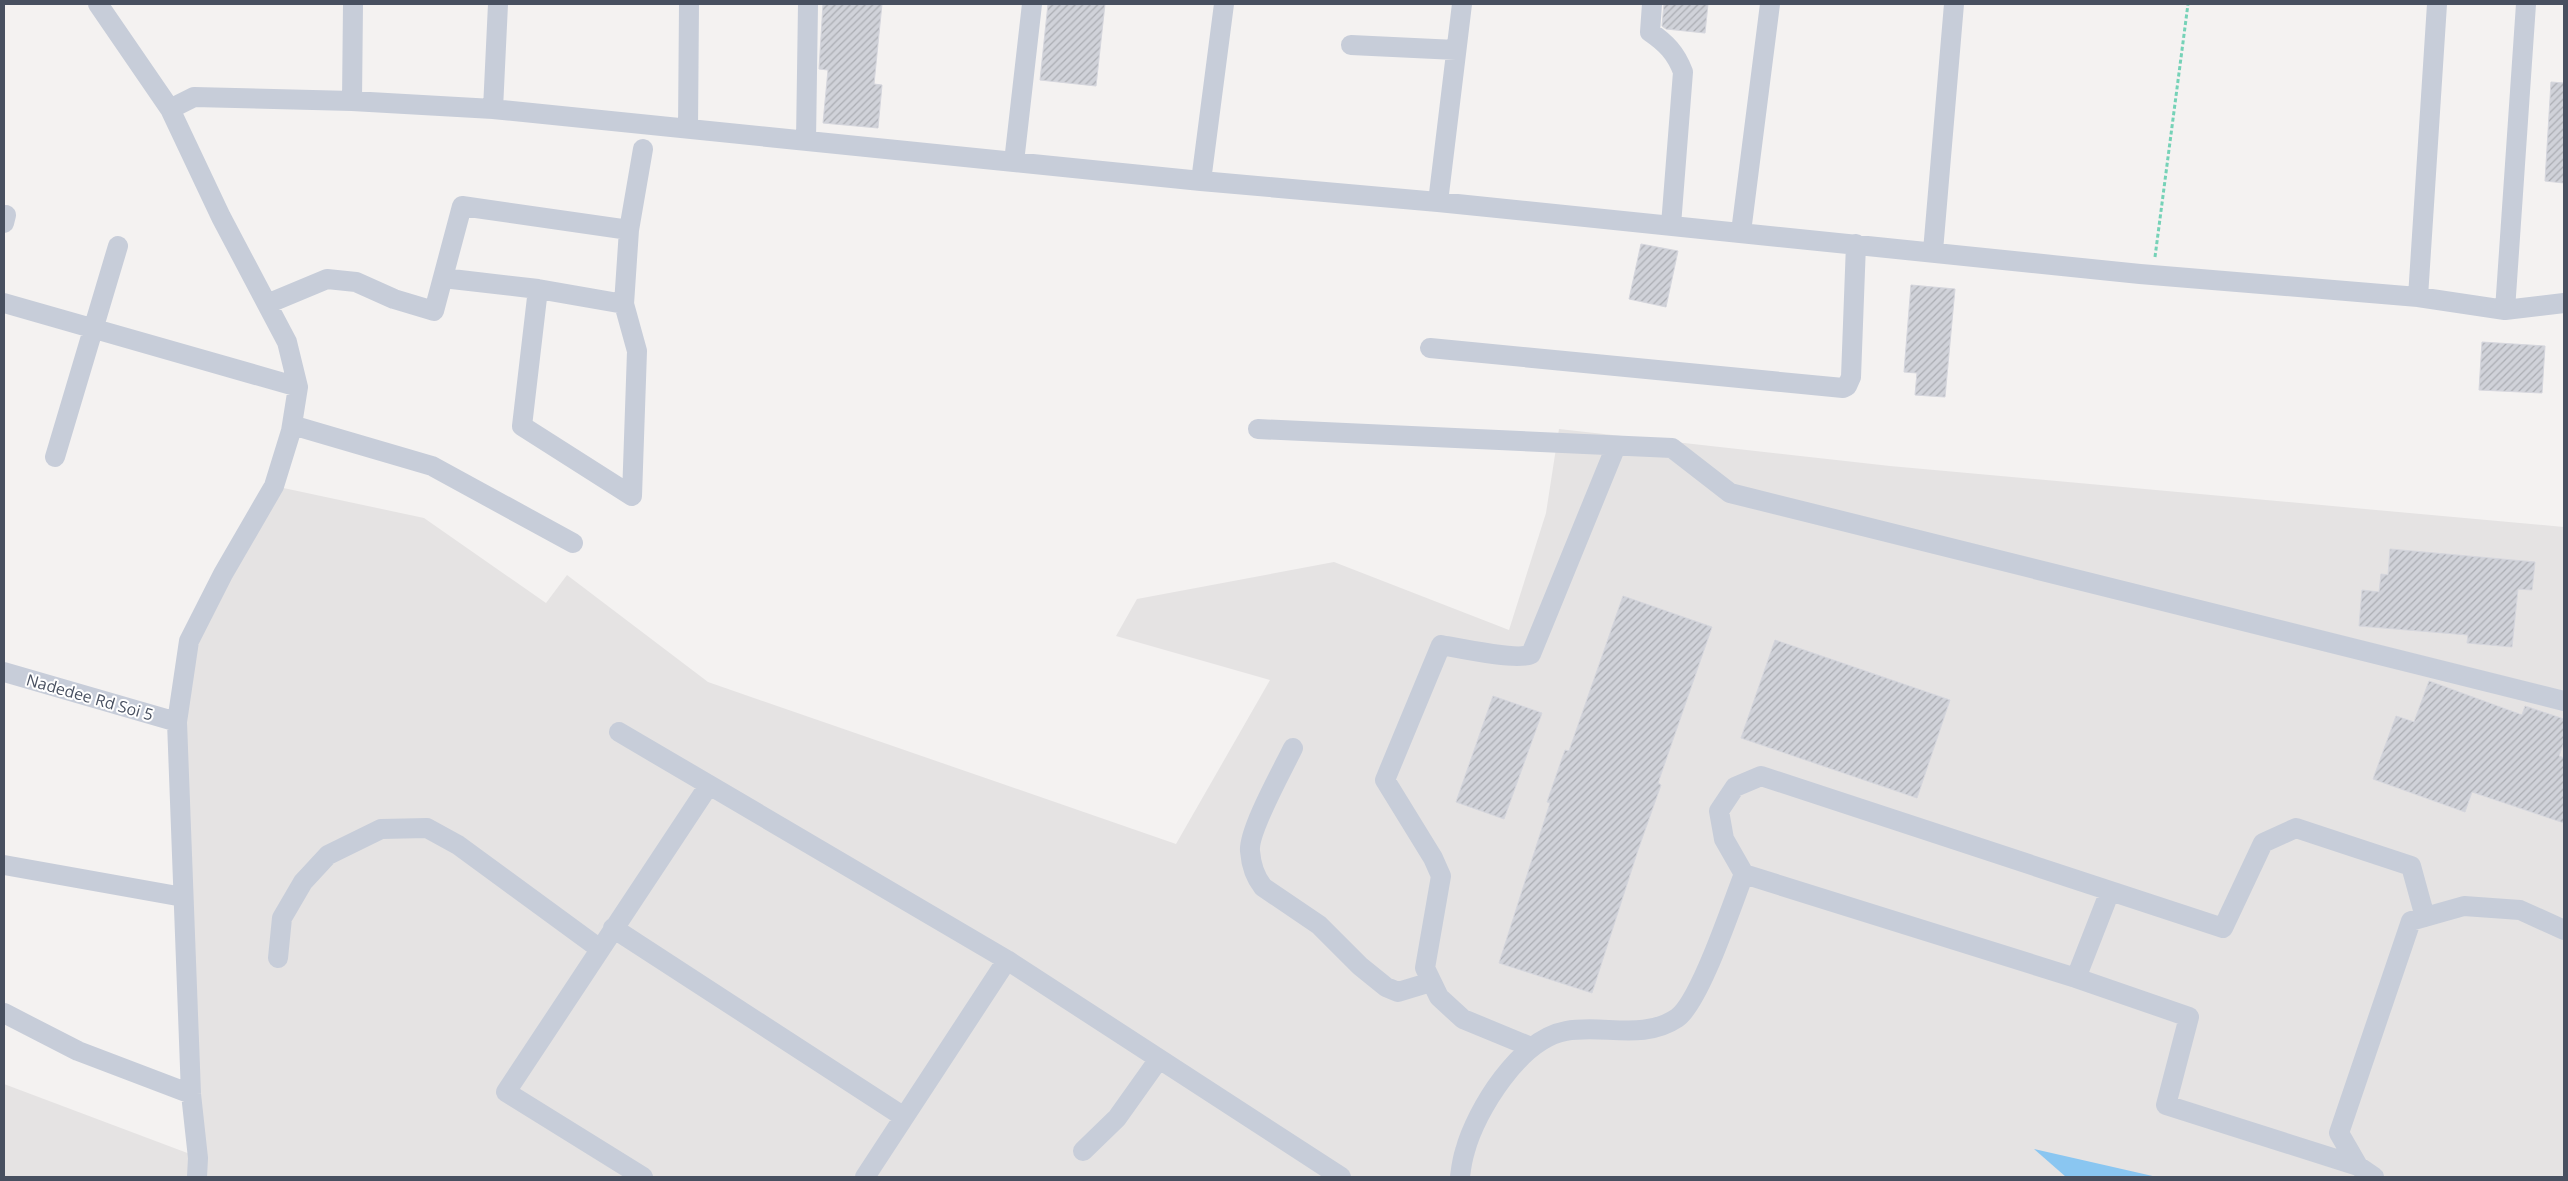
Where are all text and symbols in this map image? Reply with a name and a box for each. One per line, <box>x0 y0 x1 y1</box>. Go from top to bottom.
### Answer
street label: Nadedee Rd Soi 5 <box>24 668 156 726</box>

